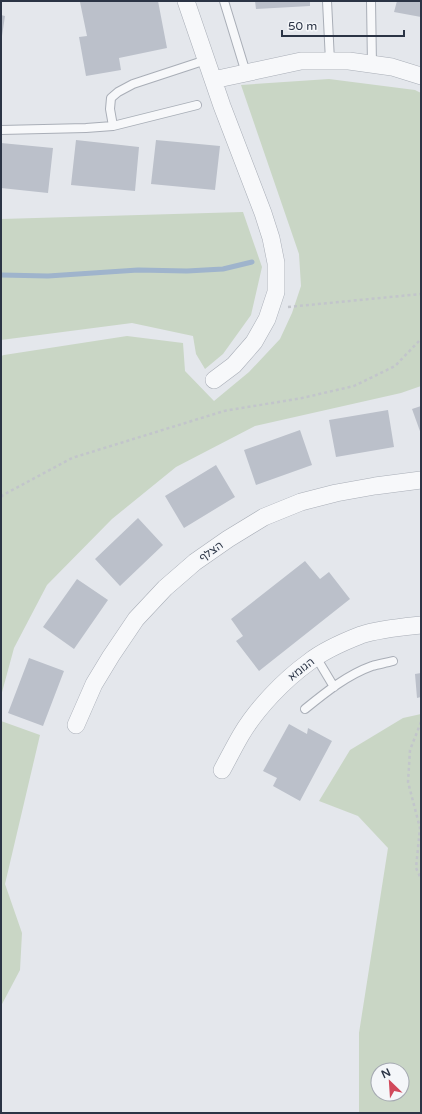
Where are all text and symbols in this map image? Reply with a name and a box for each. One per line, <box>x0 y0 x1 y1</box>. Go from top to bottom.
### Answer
scale bar <box>282 12 404 38</box>
text: 50 m <box>288 19 317 33</box>
street label: הצלף <box>197 539 226 564</box>
street label: הגומא <box>286 655 317 684</box>
north arrow <box>370 1062 410 1102</box>
text: N <box>379 1066 393 1081</box>

